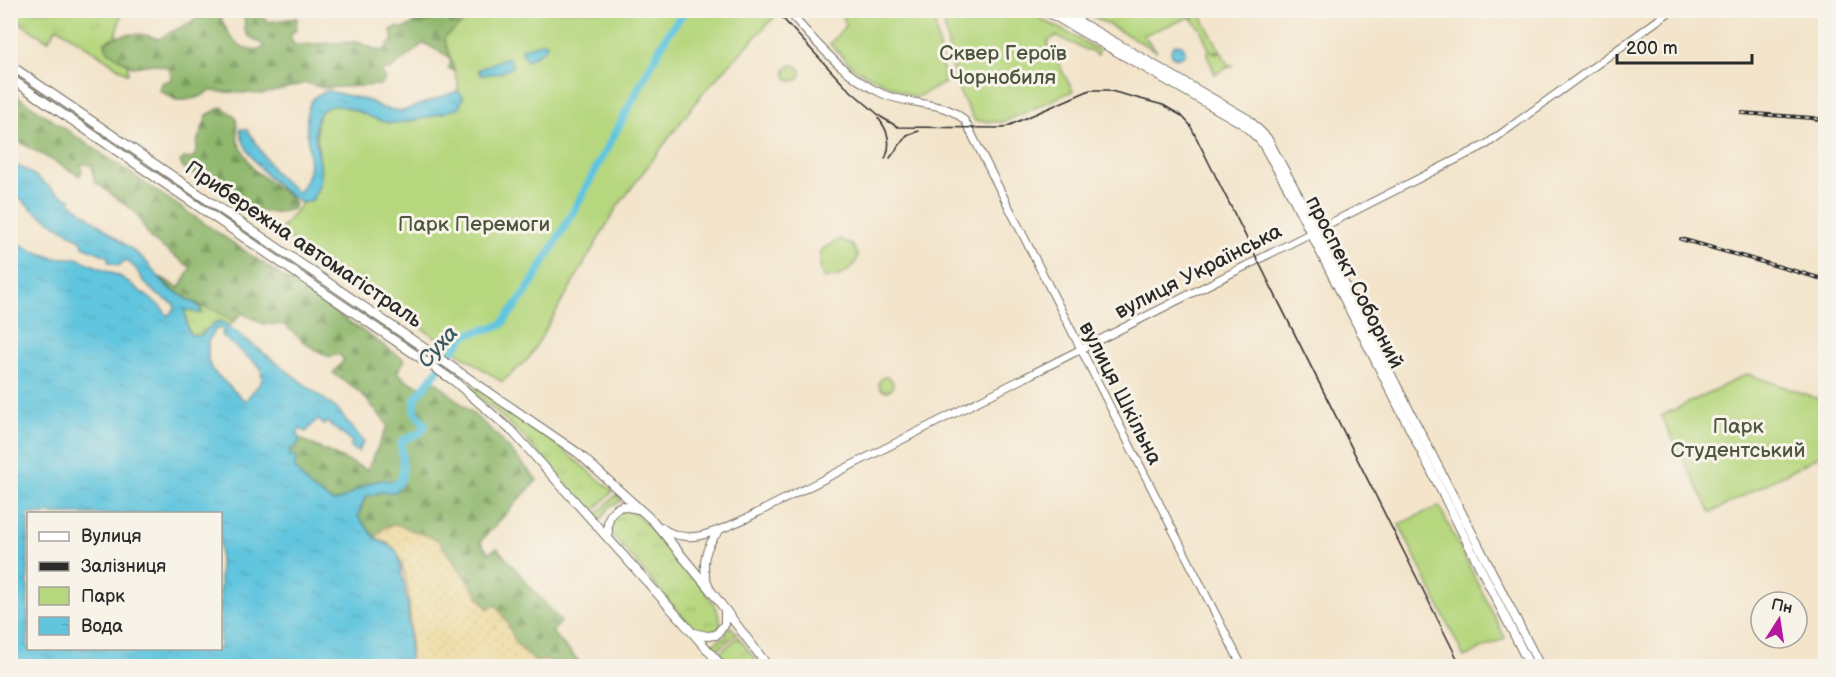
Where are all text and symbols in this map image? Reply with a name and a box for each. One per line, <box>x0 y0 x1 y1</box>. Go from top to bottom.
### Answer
scale bar <box>1617 27 1752 65</box>
text: 200 m <box>1626 38 1678 59</box>
park label: Сквер Героїв Чорнобиля <box>939 41 1067 90</box>
street label: Прибережна автомагістраль <box>180 156 428 334</box>
street label: проспект Соборний <box>1300 192 1409 373</box>
park label: Парк Перемоги <box>398 212 550 237</box>
street label: вулиця Українська <box>1111 218 1286 324</box>
street label: вулиця Шкільна <box>1074 317 1168 469</box>
water label: Суха <box>412 320 464 374</box>
park label: Парк Студентський <box>1671 414 1805 463</box>
legend <box>27 512 222 650</box>
text: Вулиця <box>81 526 142 547</box>
text: Залізниця <box>81 556 166 577</box>
text: Парк <box>81 586 125 607</box>
north arrow <box>1749 590 1809 650</box>
text: Пн <box>1769 595 1794 618</box>
text: Вода <box>81 616 123 637</box>

